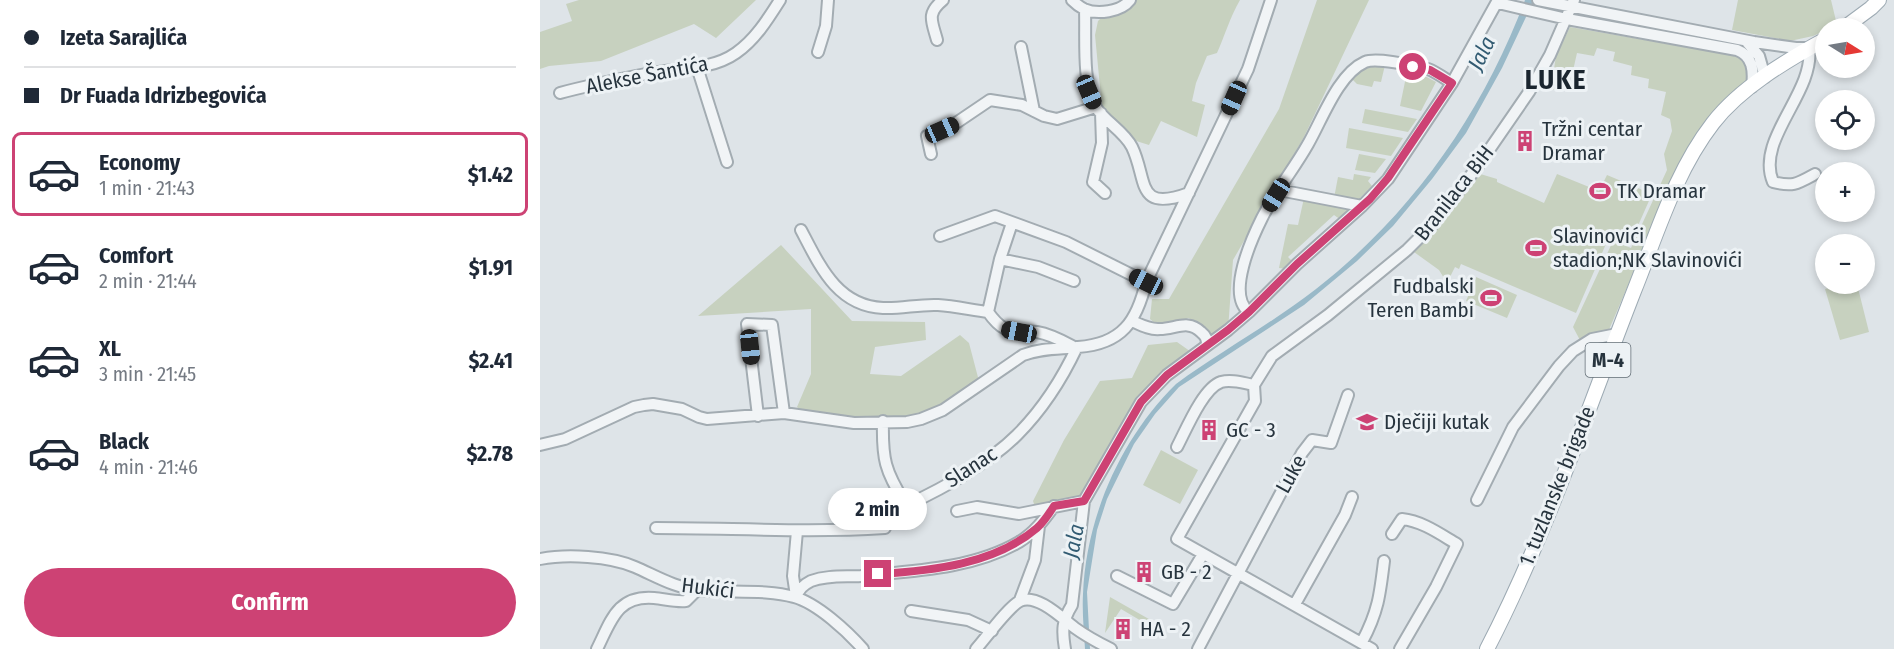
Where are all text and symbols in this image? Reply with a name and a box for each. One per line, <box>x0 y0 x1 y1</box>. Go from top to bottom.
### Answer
north arrow <box>1815 18 1875 78</box>
map controls <box>1815 18 1875 294</box>
text: Izeta Sarajlića <box>60 24 187 51</box>
water label: Jala <box>1461 32 1501 76</box>
street label: Alekse Šantića <box>584 50 710 100</box>
route start <box>1399 53 1426 80</box>
district label: LUKE <box>1525 64 1587 96</box>
car <box>1074 72 1104 112</box>
car <box>1218 78 1250 118</box>
text: Dr Fuada Idrizbegovića <box>60 82 267 109</box>
button: locate <box>1815 90 1875 150</box>
car <box>922 114 962 146</box>
place label: Tržni centar Dramar <box>1542 116 1643 166</box>
building icon: Tržni centar Dramar <box>1513 129 1537 153</box>
street label: Branilaca BiH <box>1409 140 1499 246</box>
icon: car <box>27 147 81 201</box>
text: Economy <box>99 149 180 176</box>
text: $1.42 <box>468 161 513 188</box>
button: + <box>1815 162 1875 222</box>
car <box>1259 175 1293 215</box>
text: 1 min · 21:43 <box>99 176 195 200</box>
place label: TK Dramar <box>1617 178 1706 204</box>
sports icon: TK Dramar <box>1588 179 1612 203</box>
place label: Slavinovići stadion;NK Slavinovići <box>1553 223 1742 273</box>
button: − <box>1815 234 1875 294</box>
sports icon: Slavinovići stadion;NK Slavinovići <box>1524 236 1548 260</box>
icon: car <box>27 240 81 294</box>
text: Comfort <box>99 242 173 269</box>
text: $1.91 <box>469 254 513 281</box>
car <box>1126 266 1166 298</box>
text: 2 min · 21:44 <box>99 269 197 293</box>
place label: Fudbalski Teren Bambi <box>1368 273 1474 323</box>
sports icon: Fudbalski Teren Bambi <box>1479 286 1503 310</box>
car <box>1000 320 1038 344</box>
car <box>739 328 761 366</box>
icon: car <box>27 333 81 387</box>
text: XL <box>99 335 121 362</box>
road number: M-4 <box>1586 343 1630 377</box>
text: $2.41 <box>468 347 513 374</box>
text: 3 min · 21:45 <box>99 362 196 386</box>
street label: 1. tuzlanske brigade <box>1513 403 1601 569</box>
place label: Dječiji kutak <box>1384 409 1489 435</box>
school or university icon: Dječiji kutak <box>1355 410 1379 434</box>
place label: GC - 3 <box>1226 417 1276 443</box>
building icon: GC - 3 <box>1197 418 1221 442</box>
icon: car <box>27 426 81 480</box>
text: Black <box>99 428 149 455</box>
text: $2.78 <box>466 440 513 467</box>
street label: Slanac <box>940 441 1002 493</box>
street label: Luke <box>1270 450 1312 498</box>
text: 4 min · 21:46 <box>99 455 198 479</box>
callout: 2 min <box>828 487 928 529</box>
text: 2 min <box>855 497 900 521</box>
water label: Jala <box>1057 522 1090 562</box>
place label: GB - 2 <box>1161 559 1211 585</box>
route end <box>864 560 891 587</box>
building icon: GB - 2 <box>1132 560 1156 584</box>
button: Confirm <box>24 568 516 637</box>
street label: Hukići <box>680 572 736 604</box>
place label: HA - 2 <box>1140 616 1191 642</box>
building icon: HA - 2 <box>1111 617 1135 641</box>

